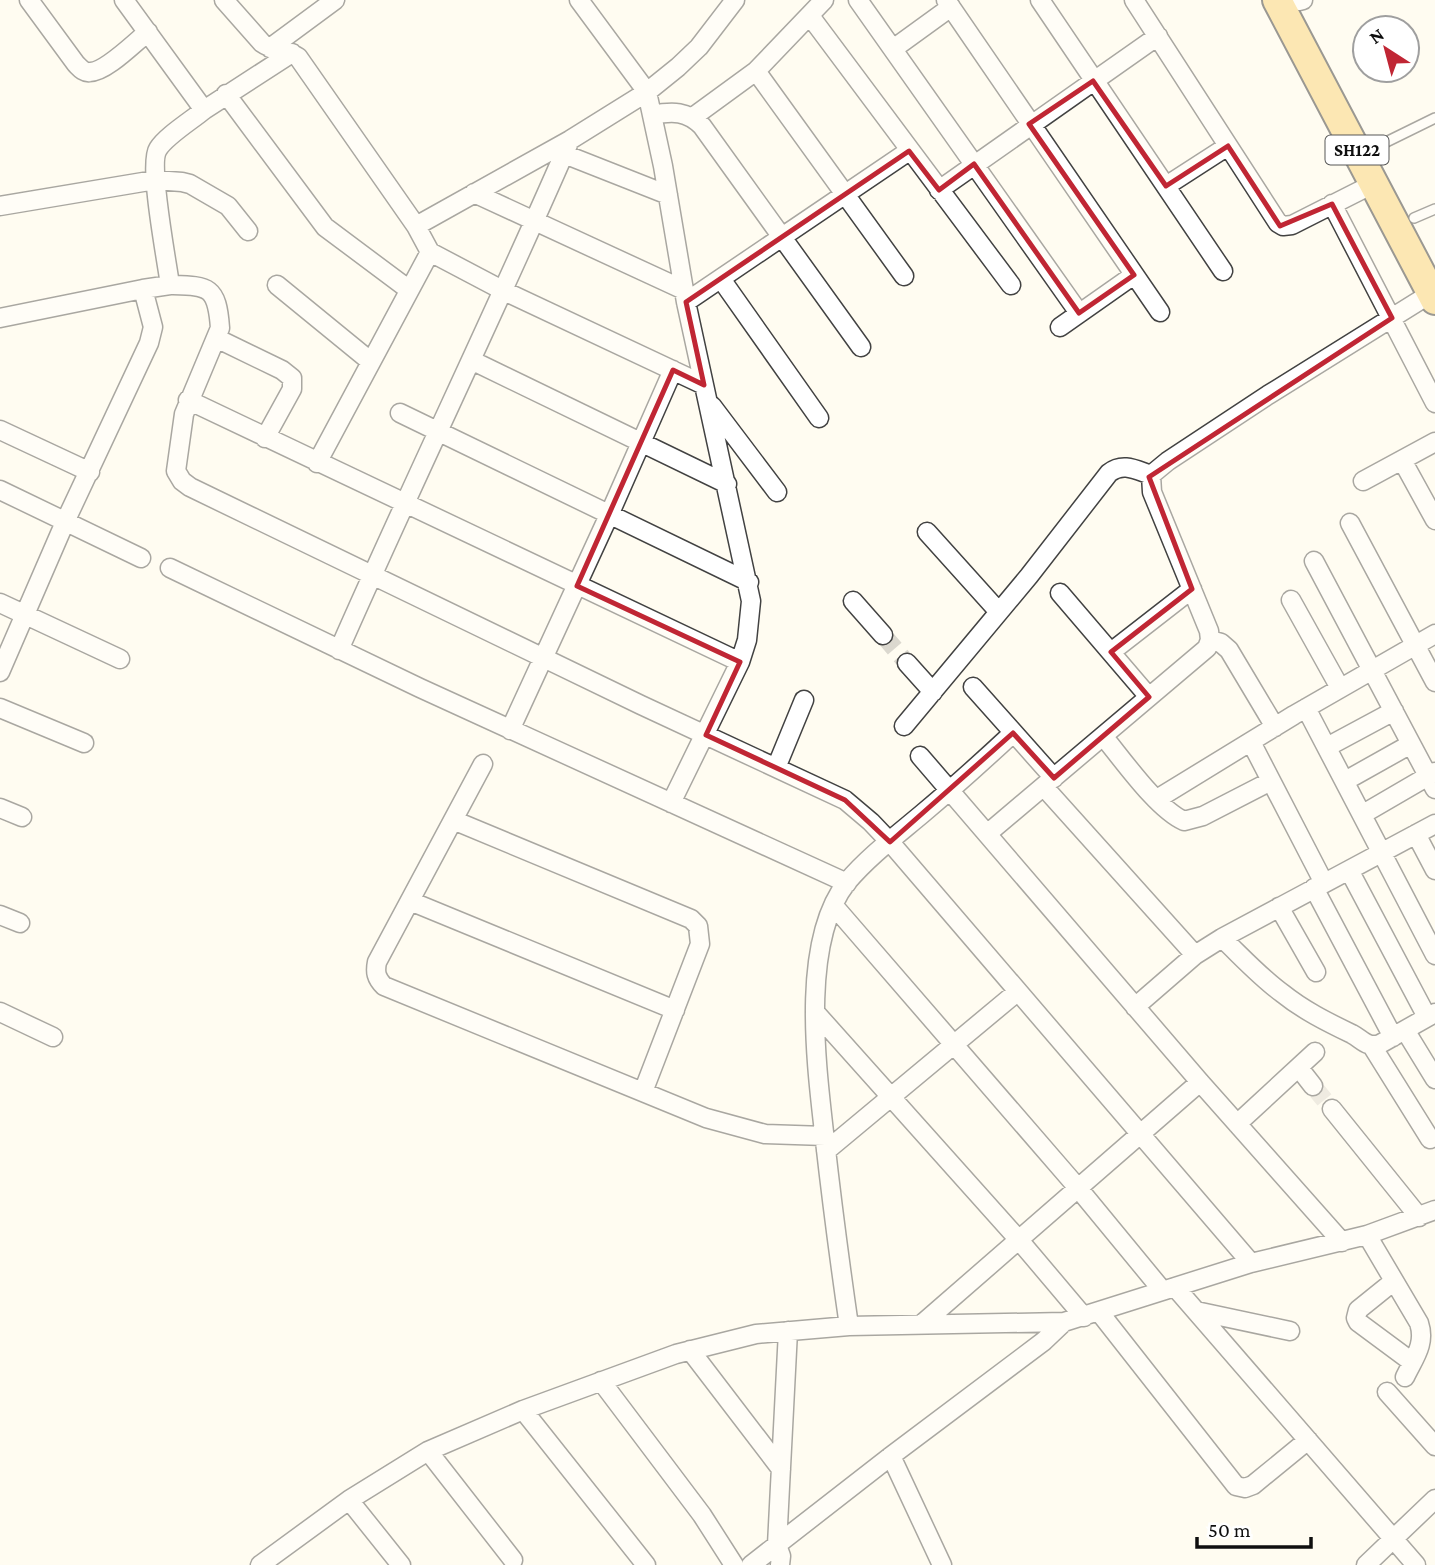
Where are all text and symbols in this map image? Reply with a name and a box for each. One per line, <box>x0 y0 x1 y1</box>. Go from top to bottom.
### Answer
north arrow <box>1351 14 1421 84</box>
text: N <box>1365 23 1388 48</box>
road number: SH122 <box>1326 135 1388 164</box>
scale bar <box>1197 1506 1311 1550</box>
text: 50 m <box>1208 1518 1251 1542</box>

